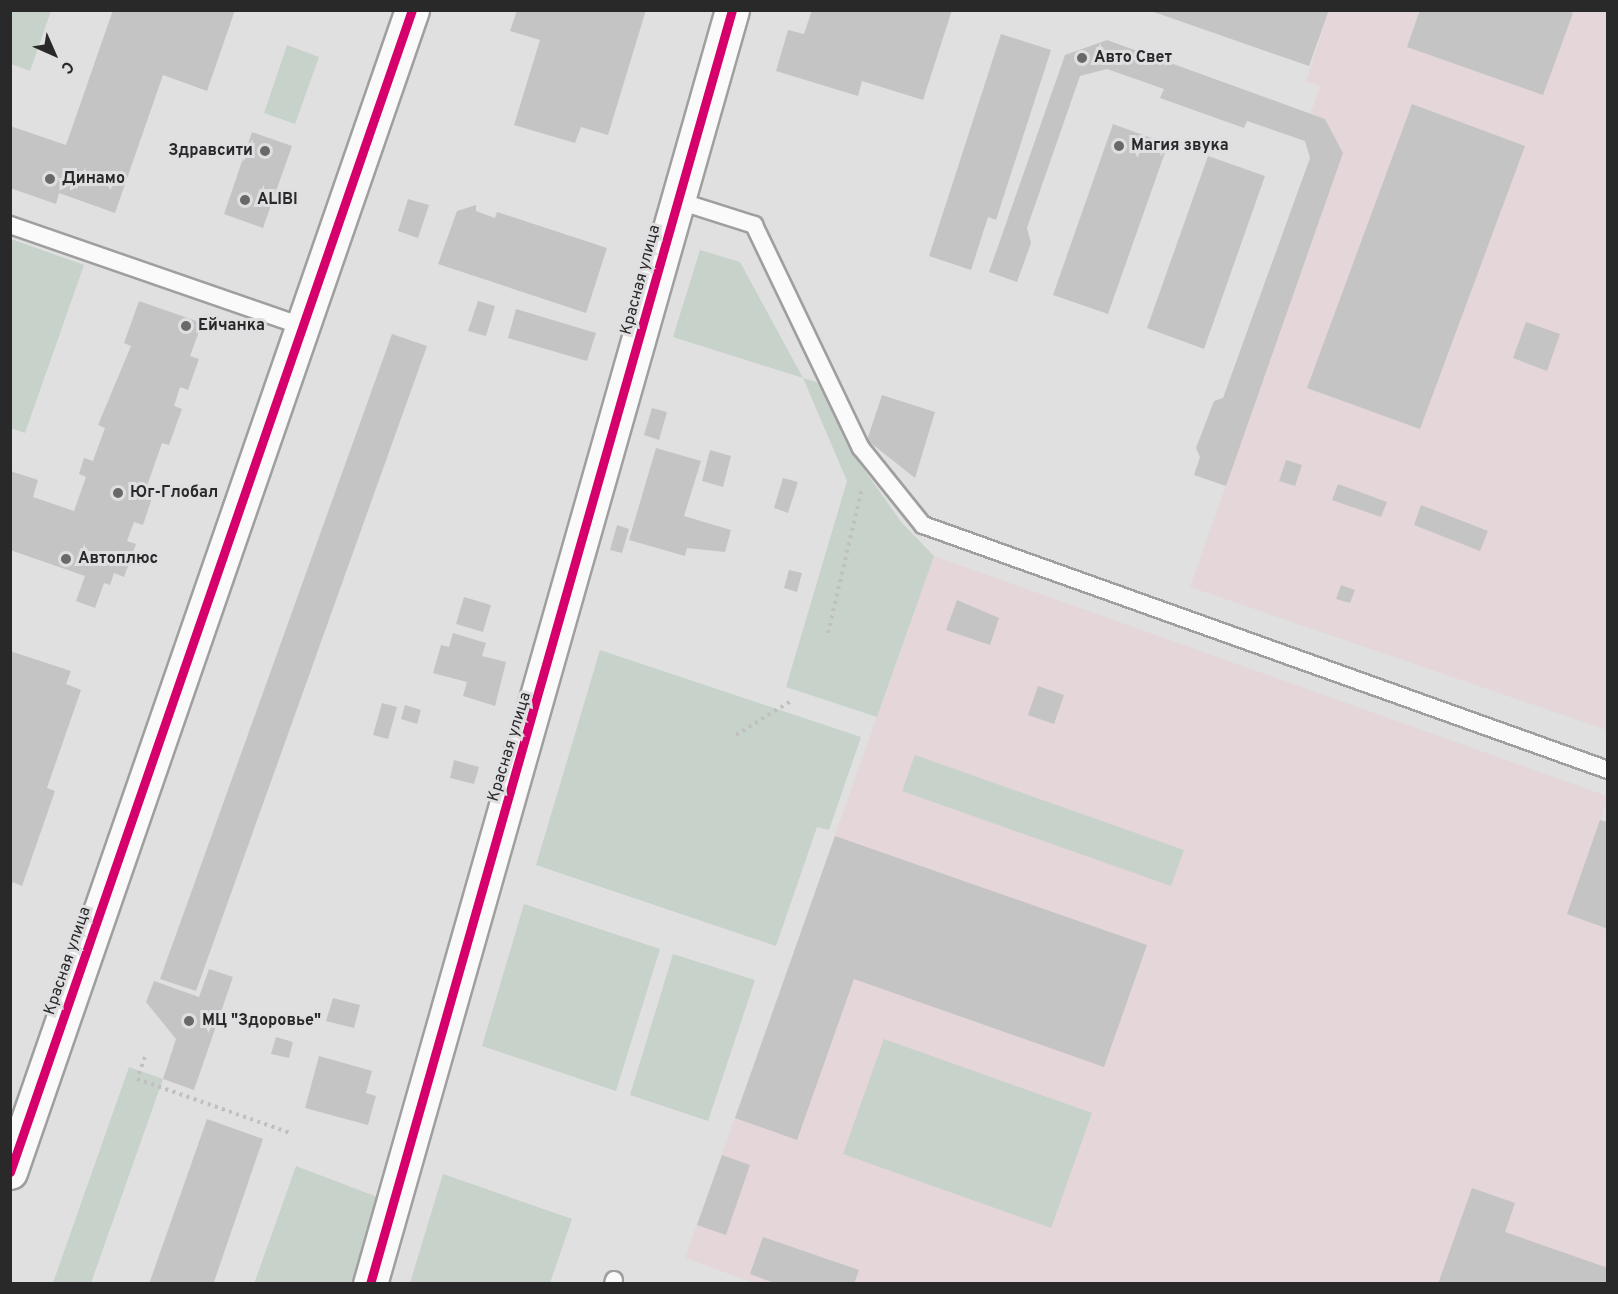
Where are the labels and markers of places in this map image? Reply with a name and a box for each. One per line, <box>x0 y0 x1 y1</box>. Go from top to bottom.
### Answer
place label: Авто Свет <box>1094 48 1172 68</box>
marker: Авто Свет <box>1075 51 1089 65</box>
place label: Магия звука <box>1131 136 1229 156</box>
marker: Магия звука <box>1112 139 1126 153</box>
place label: Здравсити <box>168 141 253 161</box>
marker: Здравсити <box>258 144 272 158</box>
place label: Динамо <box>62 169 125 189</box>
marker: Динамо <box>43 172 57 186</box>
place label: ALIBI <box>257 190 298 210</box>
marker: ALIBI <box>238 193 252 207</box>
place label: Ейчанка <box>198 316 265 336</box>
marker: Ейчанка <box>179 319 193 333</box>
place label: Юг-Глобал <box>130 483 218 503</box>
marker: Юг-Глобал <box>111 486 125 500</box>
place label: Автоплюс <box>78 549 158 569</box>
marker: Автоплюс <box>59 552 73 566</box>
place label: МЦ "Здоровье" <box>202 1011 321 1031</box>
marker: МЦ "Здоровье" <box>180 1012 198 1030</box>

